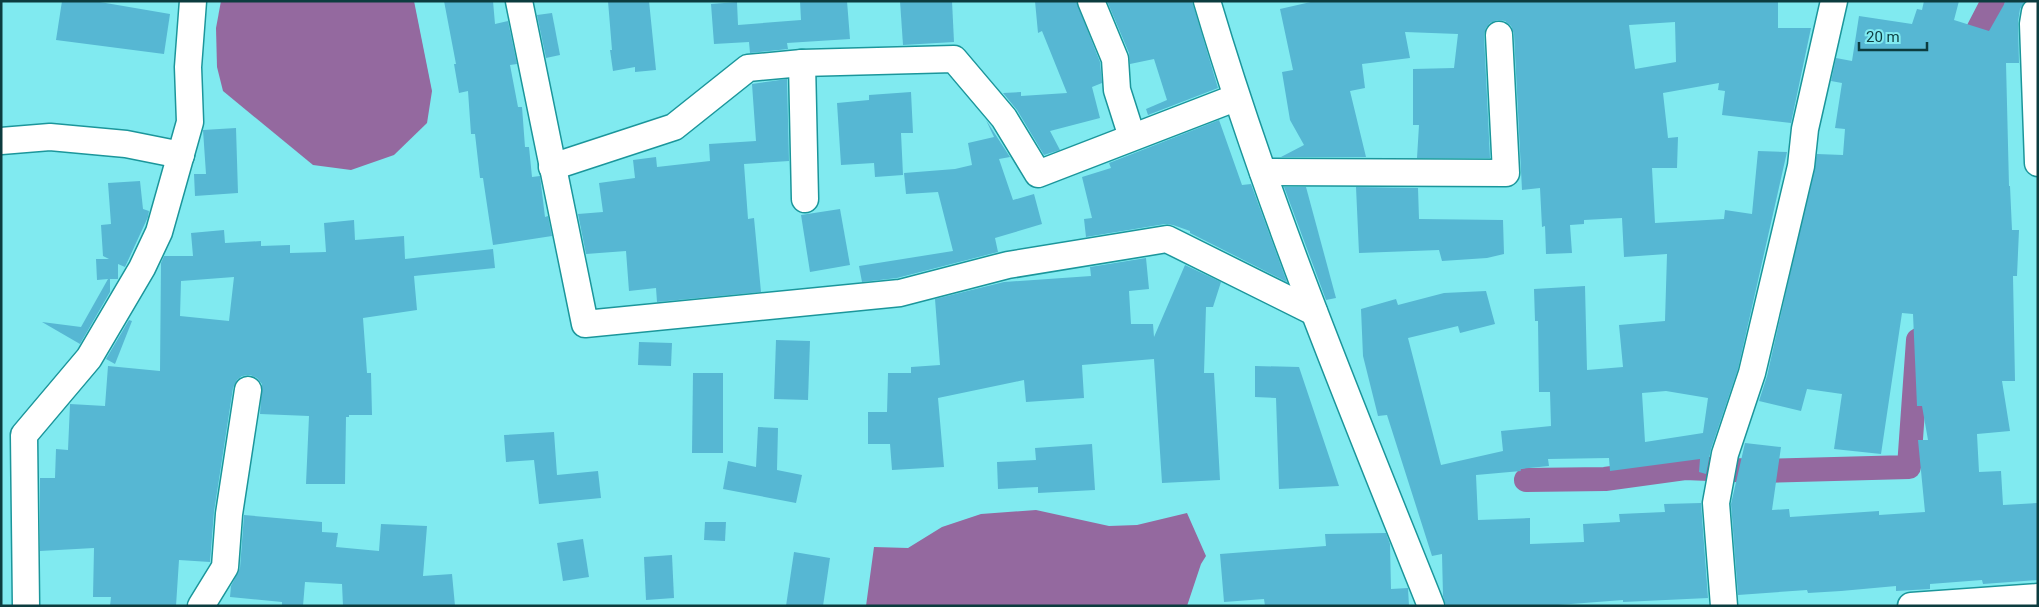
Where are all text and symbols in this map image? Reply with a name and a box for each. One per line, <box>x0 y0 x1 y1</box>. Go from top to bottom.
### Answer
scale bar <box>1859 20 1926 52</box>
text: 20 m <box>1866 28 1900 46</box>

